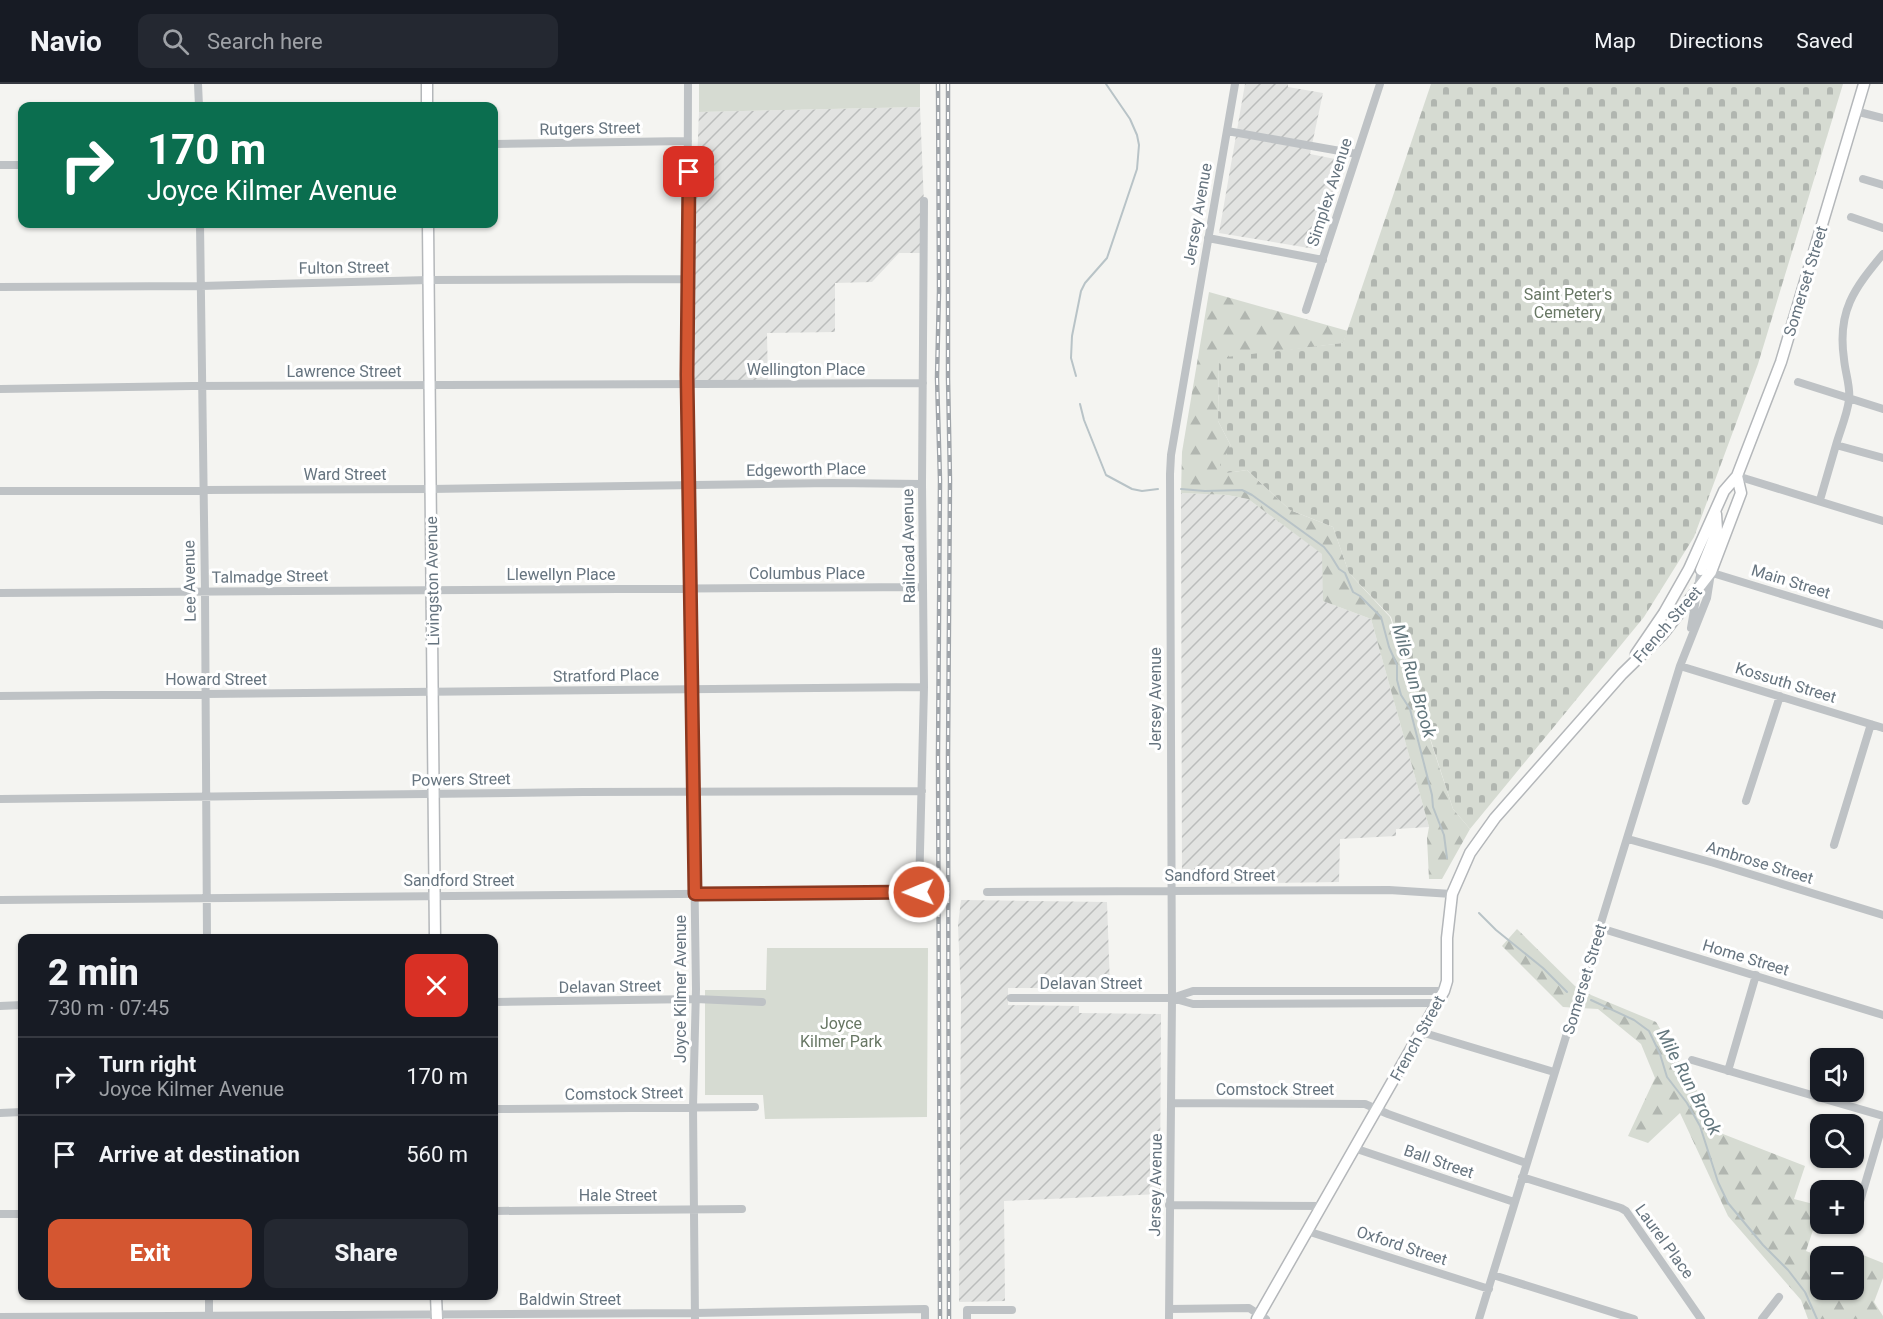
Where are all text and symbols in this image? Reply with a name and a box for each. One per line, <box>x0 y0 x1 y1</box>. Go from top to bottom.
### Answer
search box <box>138 14 558 68</box>
text: Navio <box>30 25 102 58</box>
icon: search <box>159 25 192 58</box>
text: Search here <box>207 29 323 54</box>
text: Map <box>1594 29 1636 53</box>
text: Directions <box>1669 29 1763 53</box>
text: Saved <box>1796 29 1853 53</box>
street label: Rutgers Street <box>539 118 641 139</box>
text: 170 m <box>147 125 266 174</box>
icon: right <box>48 126 126 204</box>
street label: Simplex Avenue <box>1303 135 1356 249</box>
pin <box>663 146 714 197</box>
icon: arrive <box>672 155 705 188</box>
street label: Jersey Avenue <box>1179 162 1216 267</box>
text: Joyce Kilmer Avenue <box>147 175 397 207</box>
street label: Somerset Street <box>1780 224 1831 339</box>
street label: Fulton Street <box>299 257 389 278</box>
park label: Saint Peter's Cemetery <box>1524 285 1612 322</box>
street label: Wellington Place <box>747 360 865 379</box>
street label: Lawrence Street <box>287 362 401 381</box>
street label: Edgeworth Place <box>746 459 866 480</box>
street label: Ward Street <box>303 465 387 484</box>
street label: Railroad Avenue <box>898 488 919 604</box>
street label: Livingston Avenue <box>422 516 443 646</box>
street label: Lee Avenue <box>179 540 200 622</box>
street label: Main Street <box>1749 560 1833 602</box>
street label: Columbus Place <box>749 564 865 583</box>
street label: Llewellyn Place <box>506 565 616 584</box>
street label: Talmadge Street <box>212 566 329 587</box>
street label: French Street <box>1629 582 1706 666</box>
water label: Mile Run Brook <box>1388 622 1441 741</box>
street label: Jersey Avenue <box>1146 647 1165 751</box>
street label: Kossuth Street <box>1733 658 1839 707</box>
street label: Stratford Place <box>553 665 659 686</box>
street label: Howard Street <box>165 670 267 689</box>
street label: Powers Street <box>411 769 511 790</box>
street label: Ambrose Street <box>1704 837 1816 888</box>
position arrow <box>887 860 951 924</box>
street label: Sandford Street <box>1164 866 1276 885</box>
street label: Sandford Street <box>403 871 515 890</box>
street label: Joyce Kilmer Avenue <box>671 915 690 1063</box>
street label: Somerset Street <box>1559 922 1610 1037</box>
street label: Home Street <box>1700 935 1791 980</box>
text: 2 min <box>48 952 139 994</box>
button: close <box>405 954 468 1017</box>
street label: Delavan Street <box>1040 974 1142 993</box>
street label: Delavan Street <box>558 976 662 997</box>
street label: French Street <box>1386 992 1449 1084</box>
text: 730 m · 07:45 <box>48 996 169 1020</box>
park label: Joyce Kilmer Park <box>800 1014 883 1051</box>
water label: Mile Run Brook <box>1653 1025 1727 1139</box>
map controls <box>1810 1048 1864 1300</box>
button: sound <box>1810 1048 1864 1102</box>
text: Turn right <box>99 1052 196 1077</box>
icon: right <box>48 1060 81 1093</box>
text: 170 m <box>406 1064 468 1089</box>
text: Joyce Kilmer Avenue <box>99 1077 284 1101</box>
street label: Comstock Street <box>1216 1080 1334 1099</box>
street label: Comstock Street <box>565 1083 684 1104</box>
button: search <box>1810 1114 1864 1168</box>
street label: Jersey Avenue <box>1145 1133 1166 1237</box>
icon: arrive <box>48 1138 81 1171</box>
street label: Ball Street <box>1401 1141 1476 1182</box>
text: Arrive at destination <box>99 1142 300 1167</box>
text: 560 m <box>406 1142 468 1167</box>
button: + <box>1810 1180 1864 1234</box>
street label: Hale Street <box>579 1186 657 1205</box>
street label: Laurel Place <box>1631 1200 1698 1282</box>
button: Exit <box>48 1219 252 1288</box>
button: Share <box>264 1219 468 1288</box>
street label: Oxford Street <box>1354 1222 1450 1269</box>
button: − <box>1810 1246 1864 1300</box>
street label: Baldwin Street <box>519 1290 621 1309</box>

